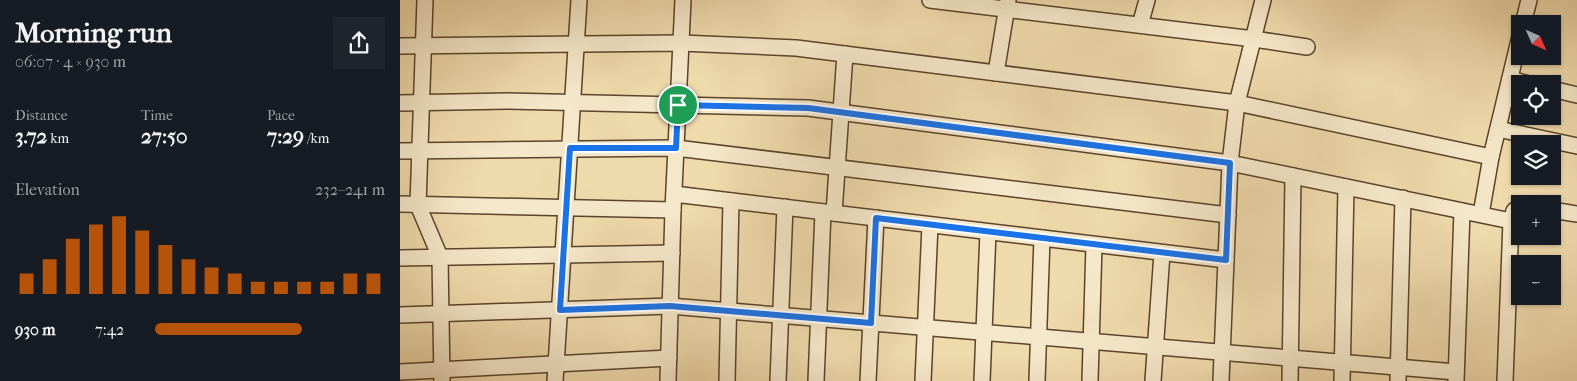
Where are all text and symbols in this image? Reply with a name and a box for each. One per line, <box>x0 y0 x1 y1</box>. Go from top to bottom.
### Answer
north arrow <box>1511 15 1561 65</box>
map controls <box>1511 15 1561 305</box>
text: Morning run <box>15 16 172 49</box>
button: share <box>333 17 385 69</box>
text: 06:07 · 4 × 930 m <box>15 52 126 71</box>
button: locate <box>1511 75 1561 125</box>
pin <box>657 84 699 126</box>
icon: arrive <box>664 91 692 119</box>
text: Distance <box>15 107 68 124</box>
text: Time <box>141 107 173 124</box>
text: Pace <box>267 107 295 124</box>
text: 3.72 <box>15 124 47 148</box>
text: 27:50 <box>141 124 188 148</box>
text: 7:29 <box>267 124 304 148</box>
text: km <box>47 130 69 147</box>
text: /km <box>304 130 329 147</box>
button: layers <box>1511 135 1561 185</box>
text: Elevation <box>15 180 80 199</box>
text: 232–241 m <box>315 180 385 199</box>
button: + <box>1511 195 1561 245</box>
button: − <box>1511 255 1561 305</box>
text: 930 m <box>15 320 56 339</box>
text: 7:42 <box>95 320 124 339</box>

